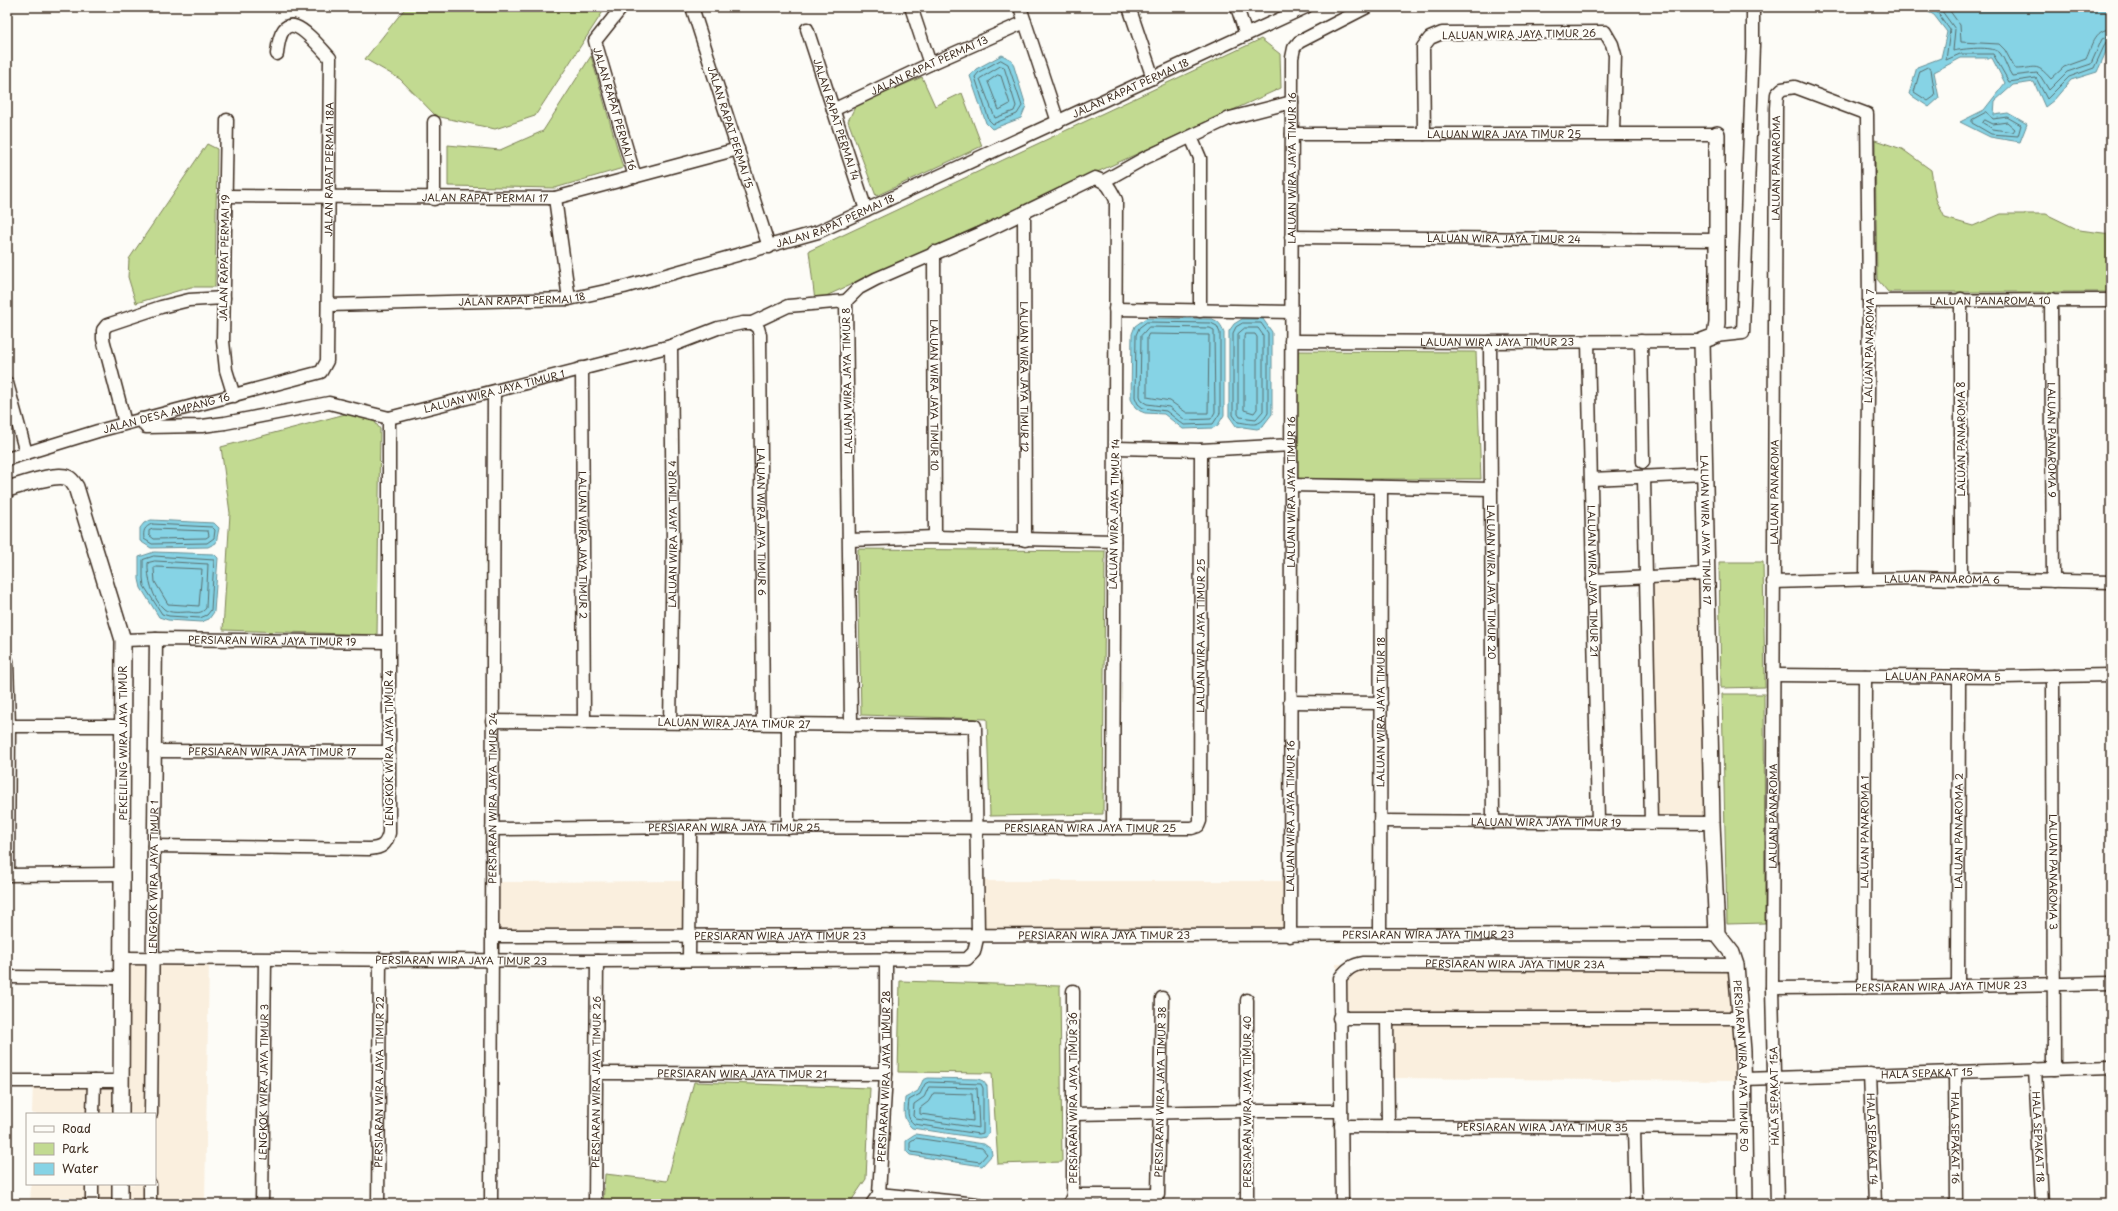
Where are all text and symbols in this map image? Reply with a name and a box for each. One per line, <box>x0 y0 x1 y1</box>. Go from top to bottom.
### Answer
street label: LALUAN WIRA JAYA TIMUR 26 <box>1442 25 1596 42</box>
street label: JALAN RAPAT PERMAI 13 <box>868 31 990 98</box>
street label: JALAN RAPAT PERMAI 16 <box>590 45 641 172</box>
street label: JALAN RAPAT PERMAI 18 <box>1069 54 1191 121</box>
street label: JALAN RAPAT PERMAI 14 <box>810 56 864 182</box>
street label: JALAN RAPAT PERMAI 15 <box>704 64 758 190</box>
street label: LALUAN WIRA JAYA TIMUR 16 <box>1284 92 1299 244</box>
street label: JALAN RAPAT PERMAI 18A <box>320 102 337 237</box>
street label: LALUAN PANAROMA <box>1767 115 1783 221</box>
street label: LALUAN WIRA JAYA TIMUR 25 <box>1427 126 1581 141</box>
street label: JALAN RAPAT PERMAI 17 <box>422 189 549 205</box>
street label: JALAN RAPAT PERMAI 18 <box>774 190 897 251</box>
street label: JALAN RAPAT PERMAI 19 <box>215 194 232 322</box>
street label: LALUAN WIRA JAYA TIMUR 24 <box>1427 230 1581 246</box>
street label: JALAN RAPAT PERMAI 18 <box>458 288 587 309</box>
street label: LALUAN PANAROMA 7 <box>1860 288 1877 403</box>
street label: LALUAN PANAROMA 10 <box>1929 292 2051 308</box>
street label: LALUAN WIRA JAYA TIMUR 12 <box>1017 301 1033 453</box>
street label: LALUAN WIRA JAYA TIMUR 8 <box>838 307 855 455</box>
street label: LALUAN WIRA JAYA TIMUR 10 <box>927 319 943 471</box>
street label: LALUAN WIRA JAYA TIMUR 23 <box>1420 334 1574 349</box>
street label: LALUAN WIRA JAYA TIMUR 1 <box>422 365 566 416</box>
street label: LALUAN PANAROMA 8 <box>1953 381 1968 497</box>
street label: LALUAN PANAROMA 9 <box>2045 382 2060 498</box>
street label: JALAN DESA AMPANG 16 <box>101 388 231 436</box>
street label: LALUAN WIRA JAYA TIMUR 16 <box>1283 416 1298 568</box>
street label: LALUAN WIRA JAYA TIMUR 14 <box>1105 438 1122 590</box>
street label: LALUAN PANAROMA <box>1766 439 1781 545</box>
street label: LALUAN WIRA JAYA TIMUR 6 <box>754 448 770 596</box>
street label: LALUAN WIRA JAYA TIMUR 17 <box>1697 455 1715 605</box>
street label: LALUAN WIRA JAYA TIMUR 4 <box>664 460 680 608</box>
street label: LALUAN WIRA JAYA TIMUR 2 <box>576 471 591 619</box>
street label: LALUAN WIRA JAYA TIMUR 20 <box>1484 505 1500 659</box>
street label: LALUAN WIRA JAYA TIMUR 21 <box>1584 505 1603 657</box>
street label: LALUAN WIRA JAYA TIMUR 25 <box>1192 558 1208 713</box>
street label: LALUAN PANAROMA 6 <box>1884 570 2000 587</box>
street label: PERSIARAN WIRA JAYA TIMUR 19 <box>188 631 356 649</box>
street label: LALUAN WIRA JAYA TIMUR 18 <box>1372 637 1388 787</box>
street label: PEKELILING WIRA JAYA TIMUR <box>115 665 130 821</box>
street label: LALUAN PANAROMA 5 <box>1885 668 2001 684</box>
street label: LENGKOK WIRA JAYA TIMUR 4 <box>381 670 396 826</box>
street label: PERSIARAN WIRA JAYA TIMUR 24 <box>484 712 500 884</box>
street label: LALUAN WIRA JAYA TIMUR 27 <box>658 714 811 731</box>
street label: LALUAN WIRA JAYA TIMUR 16 <box>1282 740 1297 892</box>
street label: PERSIARAN WIRA JAYA TIMUR 17 <box>188 743 356 759</box>
street label: LALUAN PANAROMA <box>1765 763 1780 869</box>
street label: LALUAN PANAROMA 2 <box>1950 773 1966 889</box>
street label: LALUAN PANAROMA 1 <box>1856 775 1872 888</box>
street label: LENGKOK WIRA JAYA TIMUR 1 <box>145 800 161 954</box>
street label: LALUAN WIRA JAYA TIMUR 19 <box>1471 814 1621 829</box>
street label: LALUAN PANAROMA 3 <box>2046 814 2062 930</box>
street label: PERSIARAN WIRA JAYA TIMUR 25 <box>648 819 820 834</box>
street label: PERSIARAN WIRA JAYA TIMUR 25 <box>1004 820 1176 835</box>
street label: PERSIARAN WIRA JAYA TIMUR 23 <box>1342 926 1514 942</box>
street label: PERSIARAN WIRA JAYA TIMUR 23 <box>694 927 866 943</box>
street label: PERSIARAN WIRA JAYA TIMUR 23 <box>1018 927 1190 942</box>
street label: PERSIARAN WIRA JAYA TIMUR 23 <box>375 952 547 968</box>
street label: PERSIARAN WIRA JAYA TIMUR 23A <box>1425 955 1605 971</box>
street label: PERSIARAN WIRA JAYA TIMUR 23 <box>1855 977 2027 994</box>
street label: PERSIARAN WIRA JAYA TIMUR 50 <box>1730 979 1752 1152</box>
street label: PERSIARAN WIRA JAYA TIMUR 28 <box>873 991 893 1163</box>
street label: PERSIARAN WIRA JAYA TIMUR 22 <box>370 996 387 1168</box>
street label: PERSIARAN WIRA JAYA TIMUR 26 <box>587 996 604 1168</box>
street label: LENGKOK WIRA JAYA TIMUR 3 <box>255 1004 271 1160</box>
street label: PERSIARAN WIRA JAYA TIMUR 38 <box>1150 1006 1169 1178</box>
street label: PERSIARAN WIRA JAYA TIMUR 36 <box>1065 1012 1080 1184</box>
street label: PERSIARAN WIRA JAYA TIMUR 40 <box>1239 1016 1254 1188</box>
street label: HALA SEPAKAT 15A <box>1765 1046 1782 1146</box>
street label: HALA SEPAKAT 15 <box>1881 1063 1973 1082</box>
street label: PERSIARAN WIRA JAYA TIMUR 21 <box>657 1065 827 1081</box>
street label: HALA SEPAKAT 18 <box>2029 1091 2049 1183</box>
street label: HALA SEPAKAT 16 <box>1948 1092 1964 1184</box>
street label: HALA SEPAKAT 14 <box>1864 1093 1882 1186</box>
legend <box>26 1113 156 1185</box>
text: Road <box>62 1119 91 1137</box>
street label: PERSIARAN WIRA JAYA TIMUR 35 <box>1456 1119 1628 1134</box>
text: Park <box>62 1139 89 1157</box>
text: Water <box>62 1159 99 1177</box>

